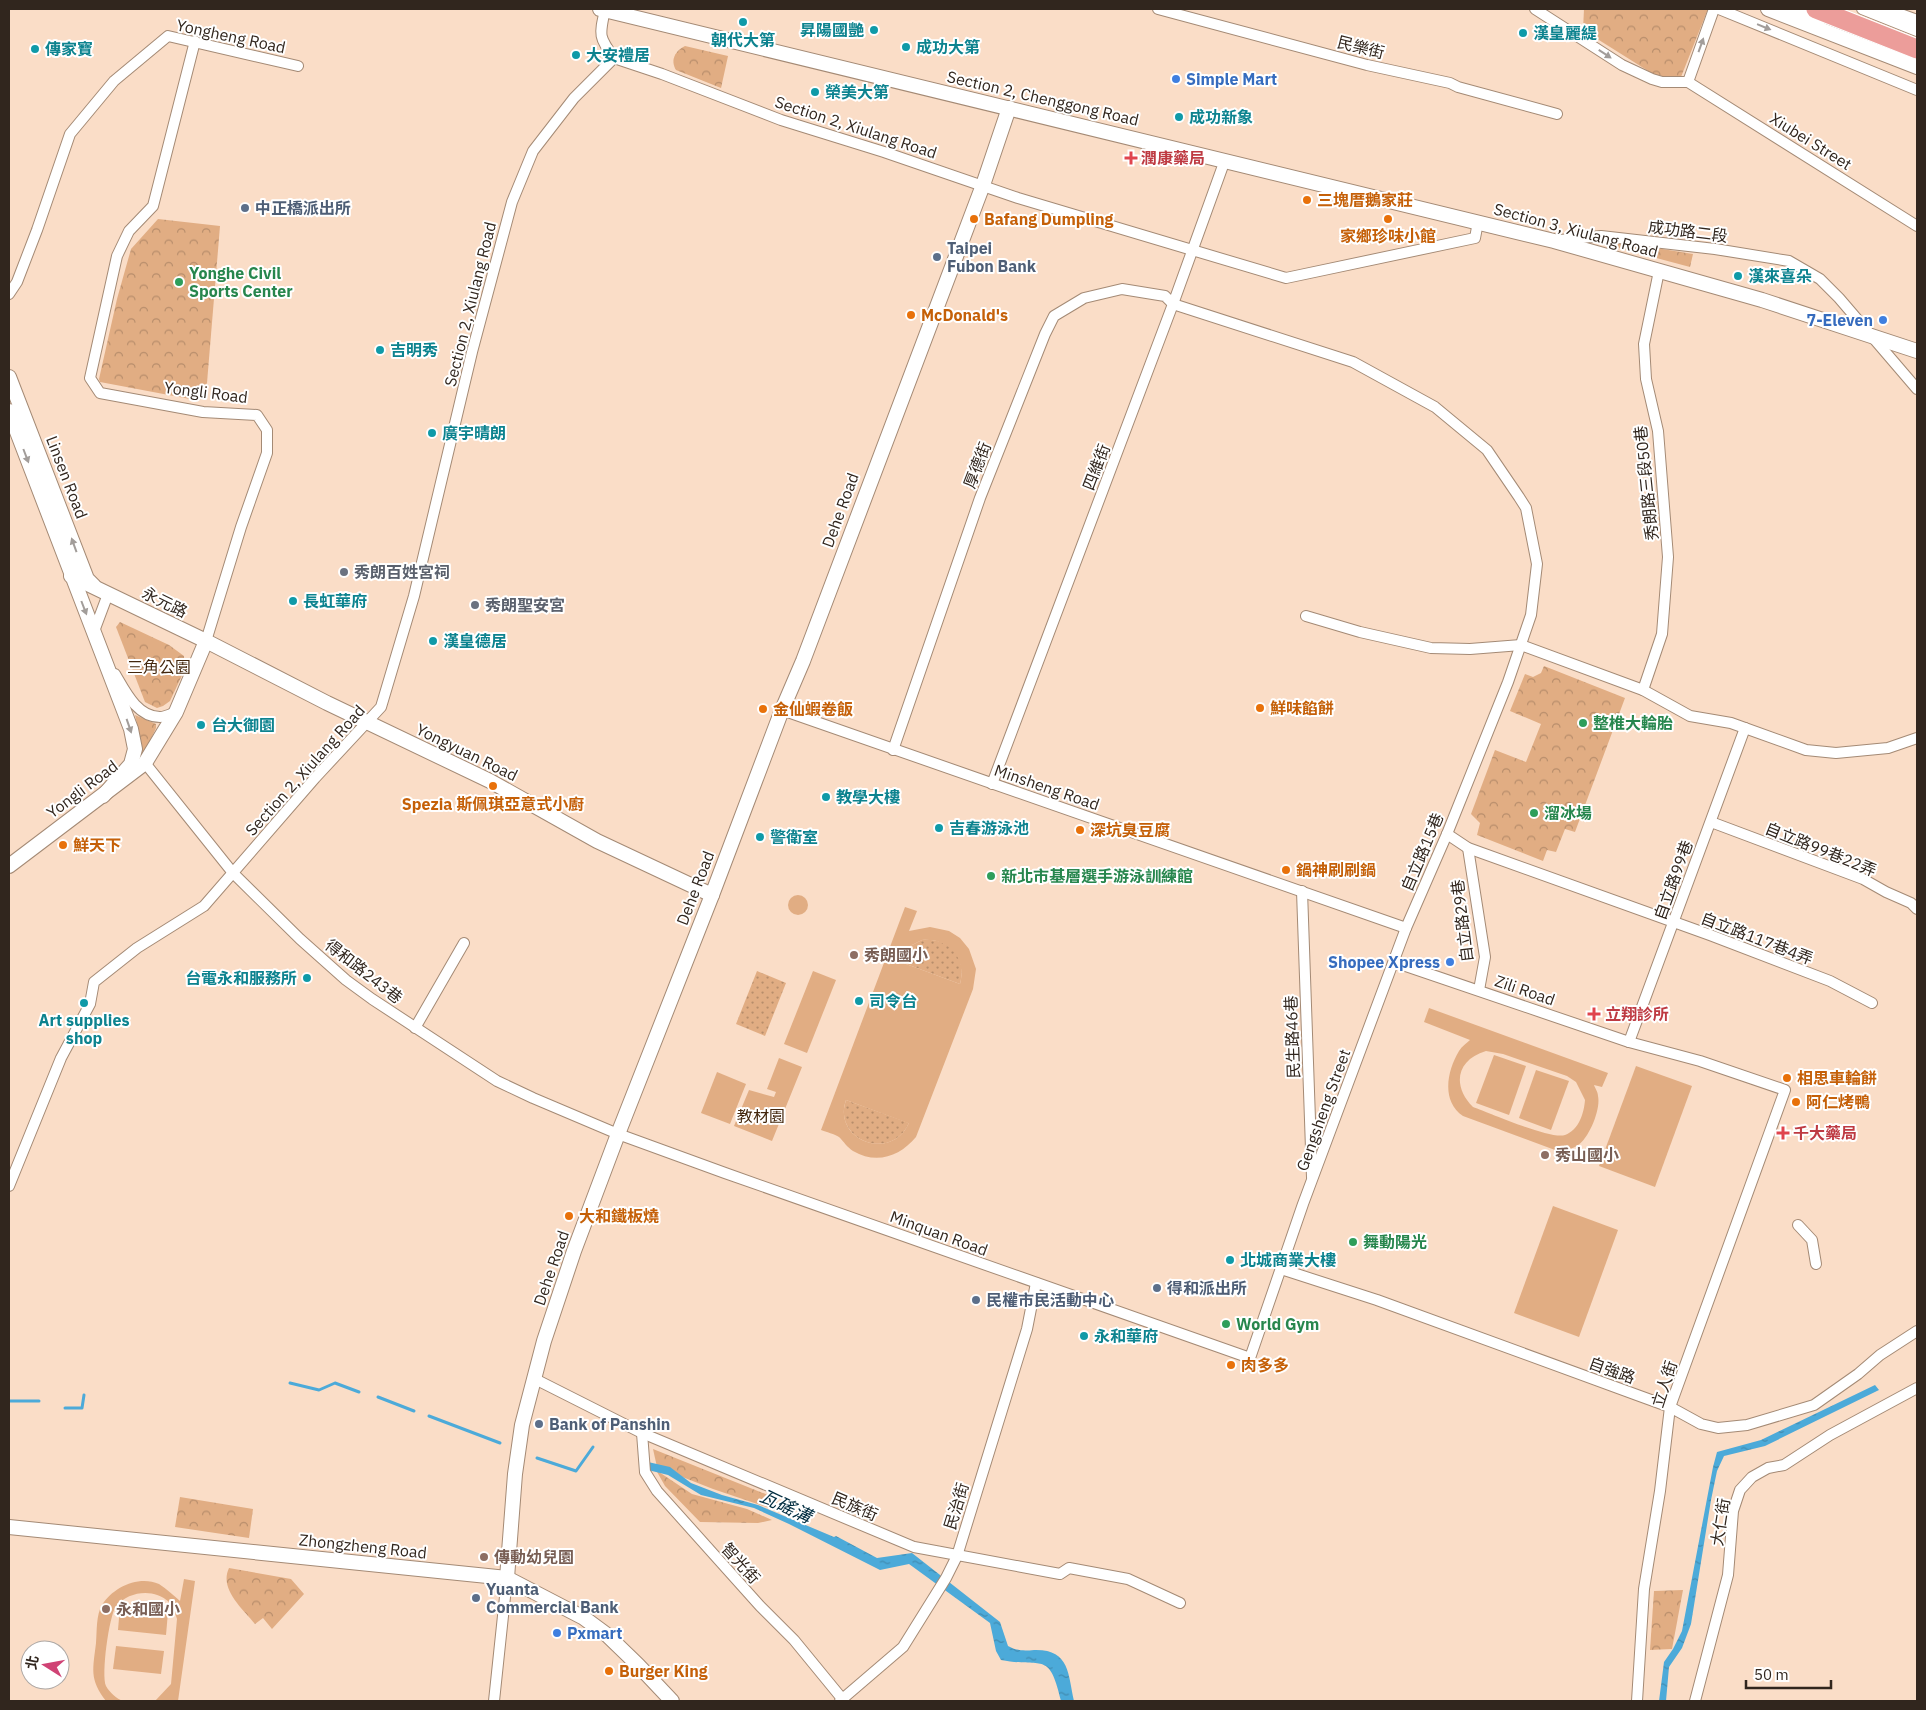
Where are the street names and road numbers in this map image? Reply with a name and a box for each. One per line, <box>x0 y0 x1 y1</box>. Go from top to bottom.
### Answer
street label: Yongheng Road <box>175 15 287 57</box>
street label: 民樂街 <box>1335 31 1387 63</box>
street label: Section 2, Chenggong Road <box>945 66 1141 130</box>
street label: Section 2, Xiulang Road <box>772 91 940 163</box>
street label: Xiubei Street <box>1766 108 1856 174</box>
street label: Section 3, Xiulang Road <box>1492 198 1660 262</box>
street label: 成功路二段 <box>1647 216 1729 246</box>
street label: Section 2, Xiulang Road <box>440 219 500 389</box>
street label: Yongli Road <box>163 377 249 407</box>
street label: 秀朗路三段50巷 <box>1630 425 1662 541</box>
street label: Linsen Road <box>42 433 92 521</box>
street label: 厚德街 <box>959 439 995 491</box>
street label: 四維街 <box>1078 441 1114 493</box>
street label: Dehe Road <box>817 470 863 550</box>
street label: 永元路 <box>139 582 191 622</box>
street label: Section 2, Xiulang Road <box>241 700 369 840</box>
street label: Yongyuan Road <box>413 719 521 785</box>
street label: Yongli Road <box>42 756 122 822</box>
street label: Minsheng Road <box>992 760 1102 814</box>
street label: 自立路15巷 <box>1397 810 1447 894</box>
street label: 自立路99巷22弄 <box>1762 818 1880 880</box>
street label: 自立路99巷 <box>1649 837 1697 923</box>
street label: Dehe Road <box>672 848 718 928</box>
street label: 自立路29巷 <box>1447 878 1477 964</box>
street label: 自立路117巷4弄 <box>1698 907 1816 969</box>
street label: 得和路243巷 <box>321 935 407 1007</box>
street label: Zili Road <box>1492 970 1558 1010</box>
street label: 民生路46巷 <box>1281 995 1303 1079</box>
street label: Gengsheng Street <box>1292 1046 1354 1174</box>
street label: Minquan Road <box>887 1206 991 1260</box>
street label: Dehe Road <box>529 1228 573 1308</box>
street label: 自強路 <box>1586 1352 1638 1388</box>
street label: 立人街 <box>1647 1358 1681 1410</box>
street label: 民治街 <box>939 1480 973 1532</box>
street label: 民族街 <box>829 1487 881 1525</box>
street label: 大仁街 <box>1706 1497 1734 1547</box>
street label: Zhongzheng Road <box>298 1529 428 1563</box>
street label: 智光街 <box>718 1538 764 1588</box>

